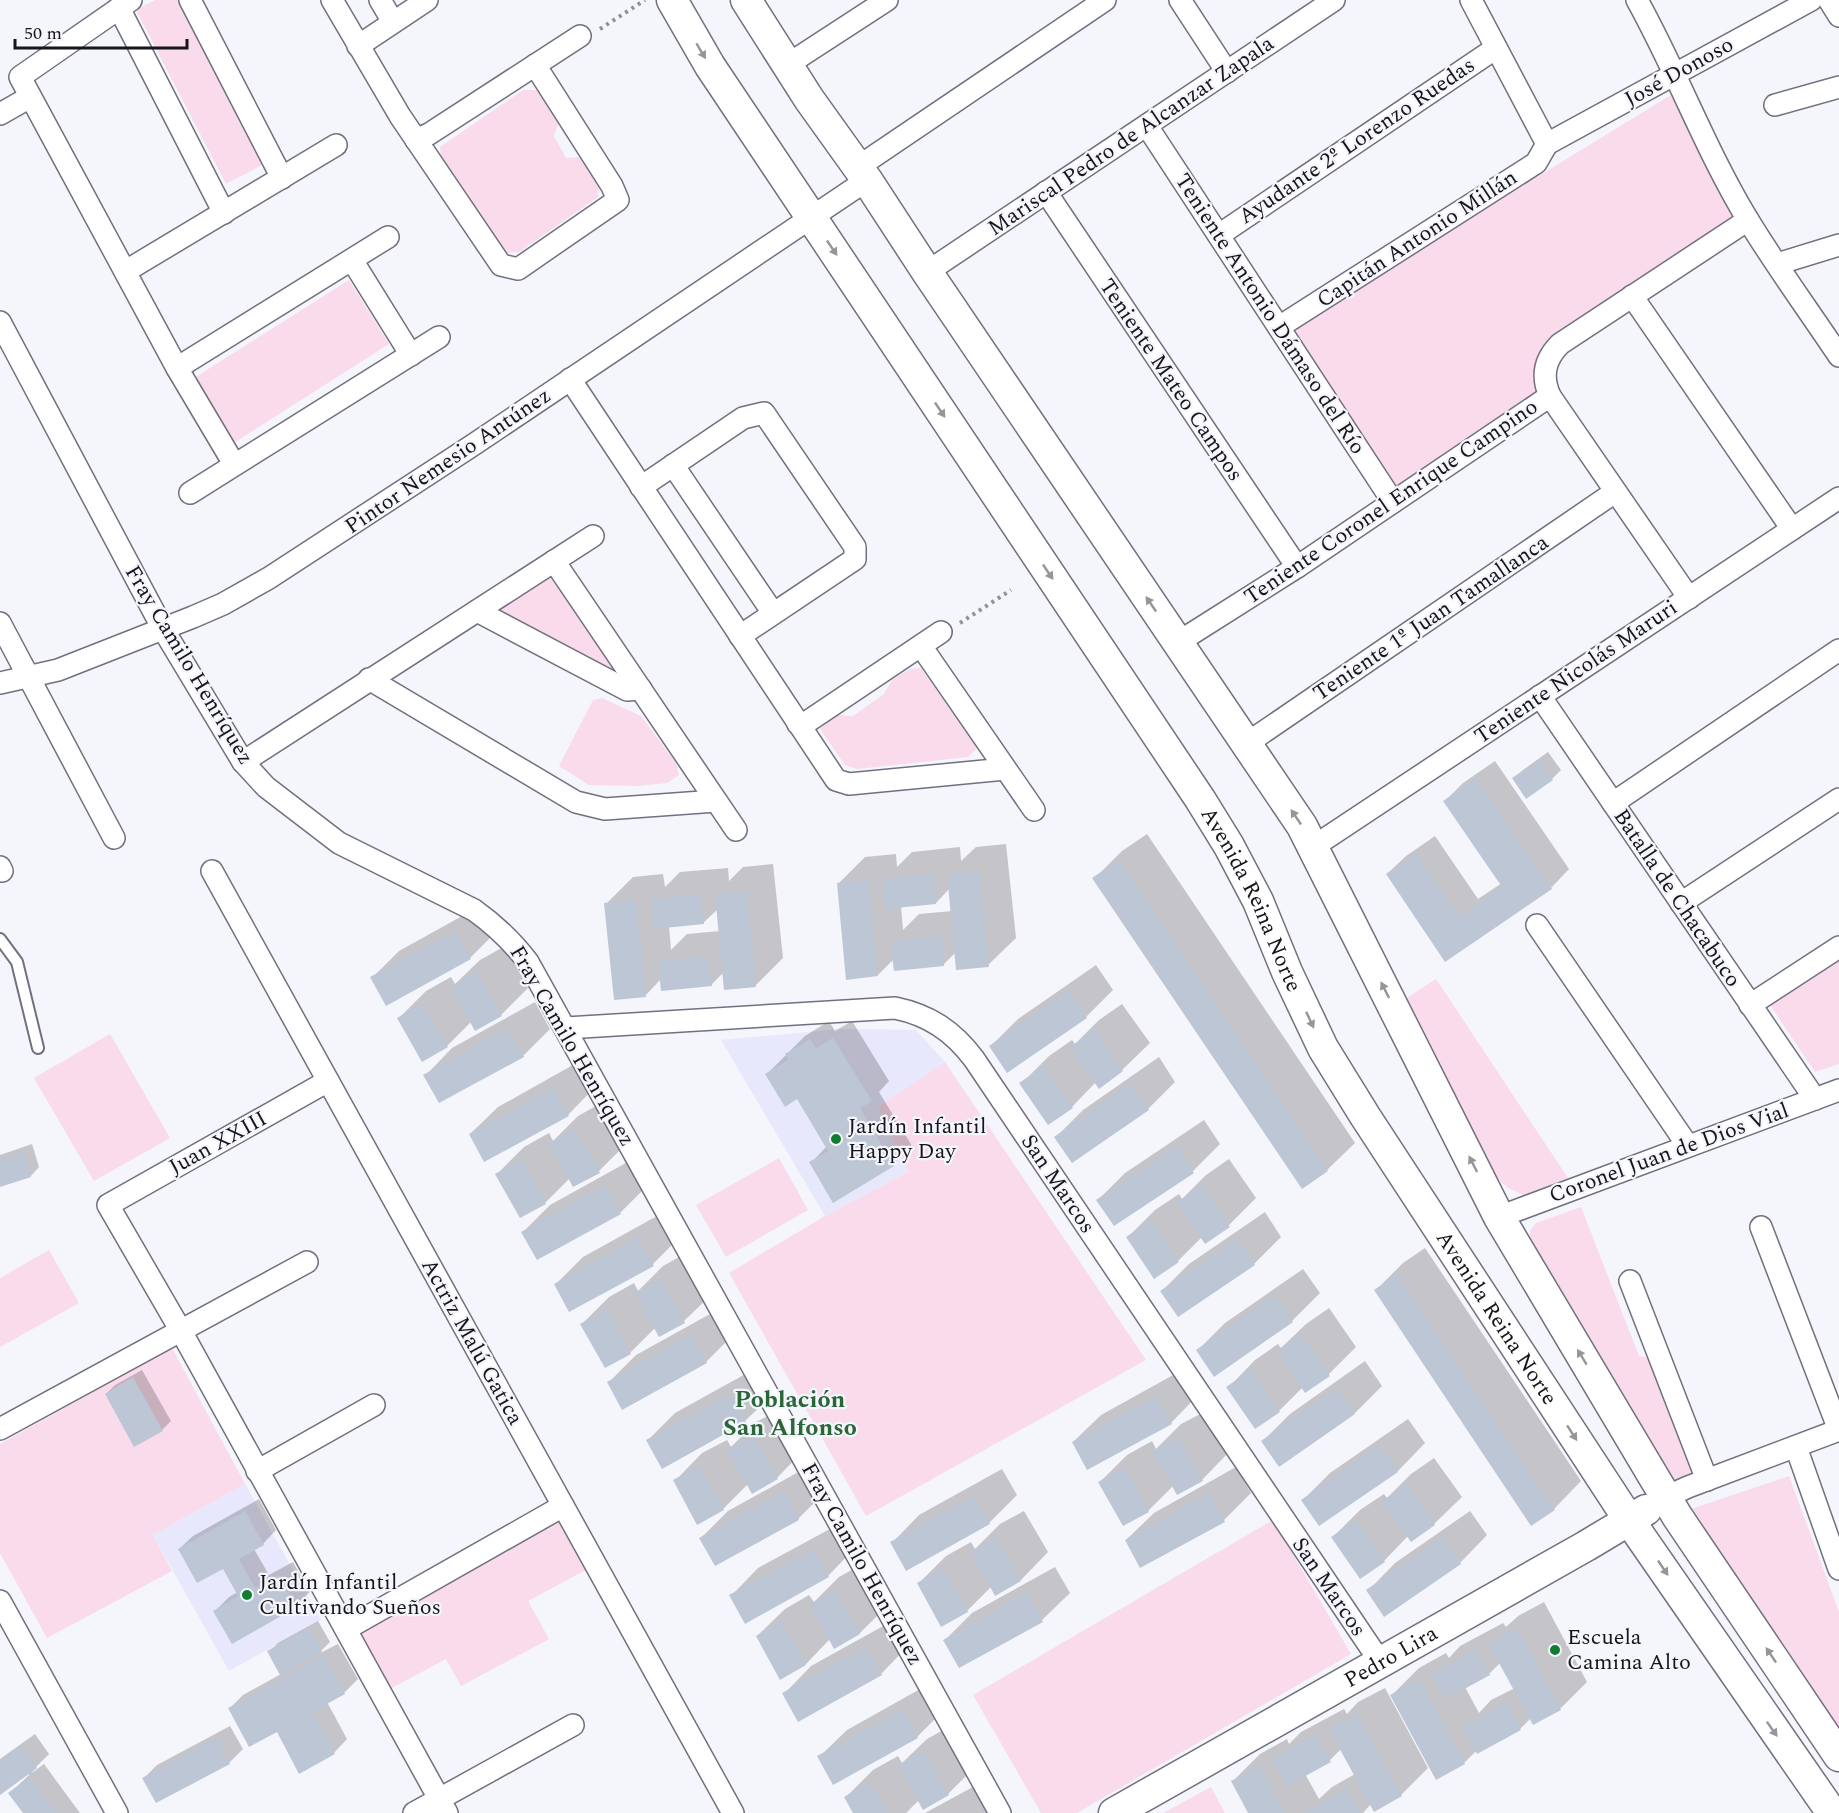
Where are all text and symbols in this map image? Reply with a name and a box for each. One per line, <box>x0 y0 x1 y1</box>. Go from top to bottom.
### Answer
scale bar <box>15 12 188 50</box>
text: 50 m <box>24 20 62 47</box>
street label: Mariscal Pedro de Alcanzar Zapala <box>981 27 1281 244</box>
street label: José Donoso <box>1618 28 1740 116</box>
one-way arrow <box>695 43 706 59</box>
street label: Ayudante 2º Lorenzo Ruedas <box>1232 49 1482 233</box>
street label: Capitán Antonio Millán <box>1310 162 1524 316</box>
street label: Teniente Antonio Dámaso del Río <box>1166 167 1374 461</box>
one-way arrow <box>826 240 837 256</box>
street label: Teniente Mateo Campos <box>1091 272 1251 488</box>
street label: Pintor Nemesio Antúnez <box>338 379 558 543</box>
street label: Teniente Coronel Enrique Campino <box>1237 391 1545 613</box>
one-way arrow <box>934 402 946 418</box>
street label: Teniente 1º Juan Tamallanca <box>1306 526 1556 710</box>
street label: Fray Camilo Henríquez <box>116 559 262 771</box>
one-way arrow <box>1043 564 1054 581</box>
street label: Teniente Nicolás Maruri <box>1468 591 1684 753</box>
one-way arrow <box>1145 596 1156 612</box>
street label: Avenida Reina Norte <box>1192 800 1311 998</box>
street label: Batalla de Chacabuco <box>1605 802 1749 994</box>
one-way arrow <box>1291 809 1302 825</box>
street label: Fray Camilo Henríquez <box>501 939 643 1153</box>
one-way arrow <box>1381 982 1390 999</box>
one-way arrow <box>1306 1012 1315 1029</box>
street label: Coronel Juan de Dios Vial <box>1544 1094 1794 1212</box>
street label: Juan XXIII <box>163 1102 273 1184</box>
place label: Jardín Infantil Happy Day <box>848 1110 986 1168</box>
street label: San Marcos <box>1013 1128 1103 1240</box>
marker: Jardín Infantil Happy Day <box>829 1132 843 1146</box>
one-way arrow <box>1468 1156 1478 1173</box>
street label: Avenida Reina Norte <box>1428 1224 1566 1412</box>
street label: Actriz Malú Gatica <box>412 1253 532 1432</box>
one-way arrow <box>1577 1349 1588 1365</box>
district label: Población San Alfonso <box>723 1382 857 1446</box>
one-way arrow <box>1566 1425 1577 1441</box>
street label: Fray Camilo Henríquez <box>792 1456 932 1672</box>
street label: San Marcos <box>1284 1531 1374 1643</box>
one-way arrow <box>1657 1559 1668 1576</box>
place label: Jardín Infantil Cultivando Sueños <box>259 1566 441 1624</box>
marker: Jardín Infantil Cultivando Sueños <box>240 1588 254 1602</box>
street label: Pedro Lira <box>1338 1617 1444 1696</box>
place label: Escuela Camina Alto <box>1567 1621 1691 1679</box>
marker: Escuela Camina Alto <box>1548 1643 1562 1657</box>
one-way arrow <box>1765 1648 1777 1664</box>
one-way arrow <box>1766 1720 1778 1736</box>

